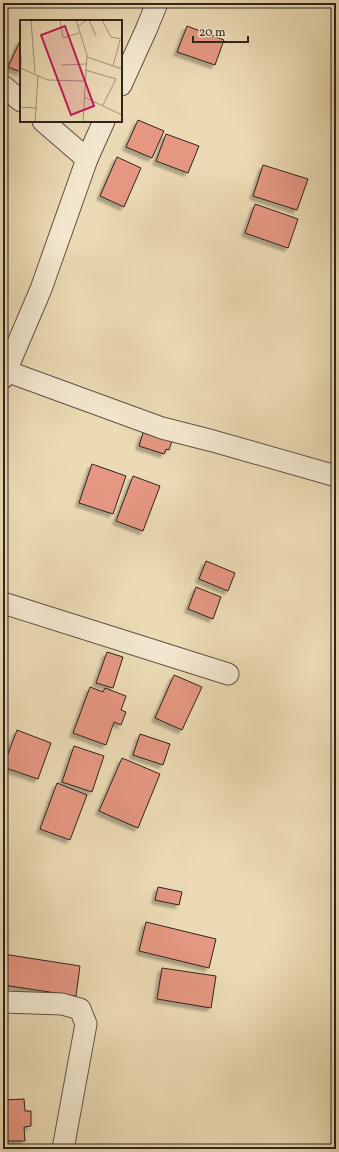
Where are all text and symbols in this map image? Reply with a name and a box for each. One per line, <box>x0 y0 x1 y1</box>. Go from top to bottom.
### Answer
scale bar <box>193 18 248 44</box>
inset map <box>20 20 122 122</box>
text: 20 m <box>199 25 226 41</box>

